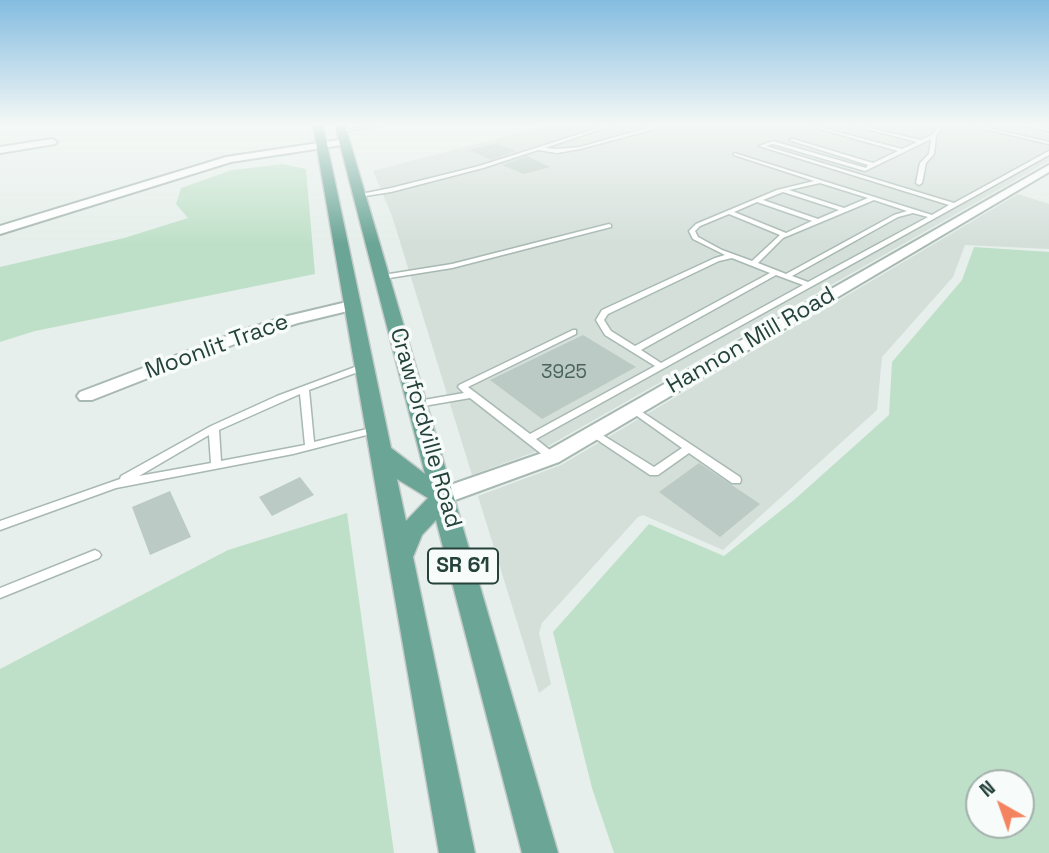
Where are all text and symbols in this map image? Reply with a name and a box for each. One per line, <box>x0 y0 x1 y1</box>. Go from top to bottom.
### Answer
street label: Hannon Mill Road <box>662 282 840 400</box>
street label: Moonlit Trace <box>142 308 292 386</box>
street label: Crawfordville Road <box>383 325 467 531</box>
house number: 3925 <box>541 362 587 384</box>
road number: SR 61 <box>428 548 498 584</box>
north arrow <box>965 769 1035 839</box>
text: N <box>975 775 1000 803</box>

